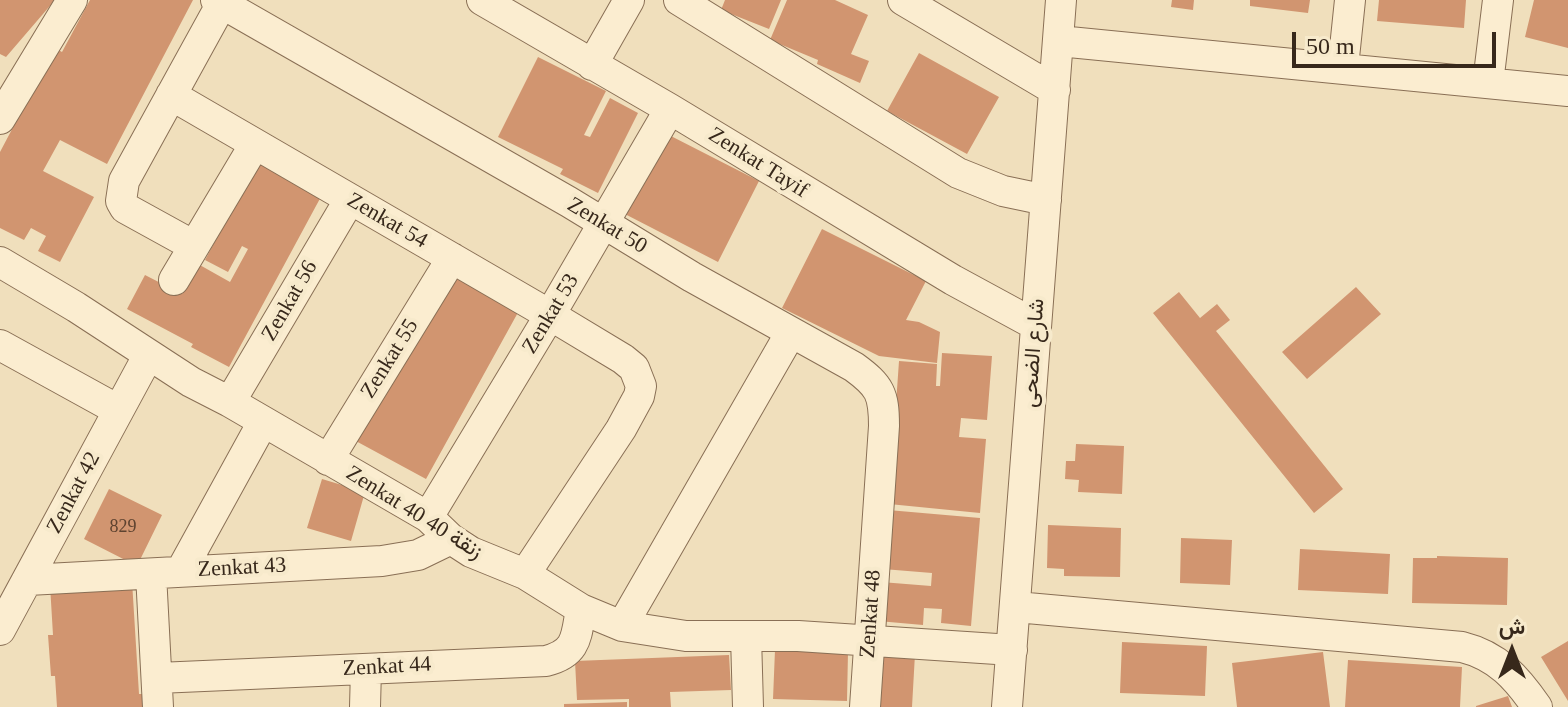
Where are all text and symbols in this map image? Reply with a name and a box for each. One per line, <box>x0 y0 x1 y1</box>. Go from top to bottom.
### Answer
scale bar <box>1296 16 1500 66</box>
text: 50 m <box>1306 33 1355 59</box>
street label: Zenkat Tayif <box>703 122 813 204</box>
street label: Zenkat 54 <box>342 187 432 255</box>
street label: Zenkat 50 <box>562 192 652 260</box>
street label: Zenkat 56 <box>256 256 324 346</box>
street label: Zenkat 53 <box>517 269 585 359</box>
street label: شارع الضحى <box>1017 298 1051 408</box>
street label: Zenkat 55 <box>355 314 425 404</box>
street label: Zenkat 42 <box>42 448 106 538</box>
street label: Zenkat 40 زنقة 40 <box>341 460 487 566</box>
house number: 829 <box>110 516 136 538</box>
street label: Zenkat 43 <box>197 553 287 583</box>
street label: Zenkat 48 <box>855 569 887 659</box>
north arrow <box>1472 611 1552 691</box>
text: ش <box>1499 614 1525 639</box>
street label: Zenkat 44 <box>342 652 432 682</box>

